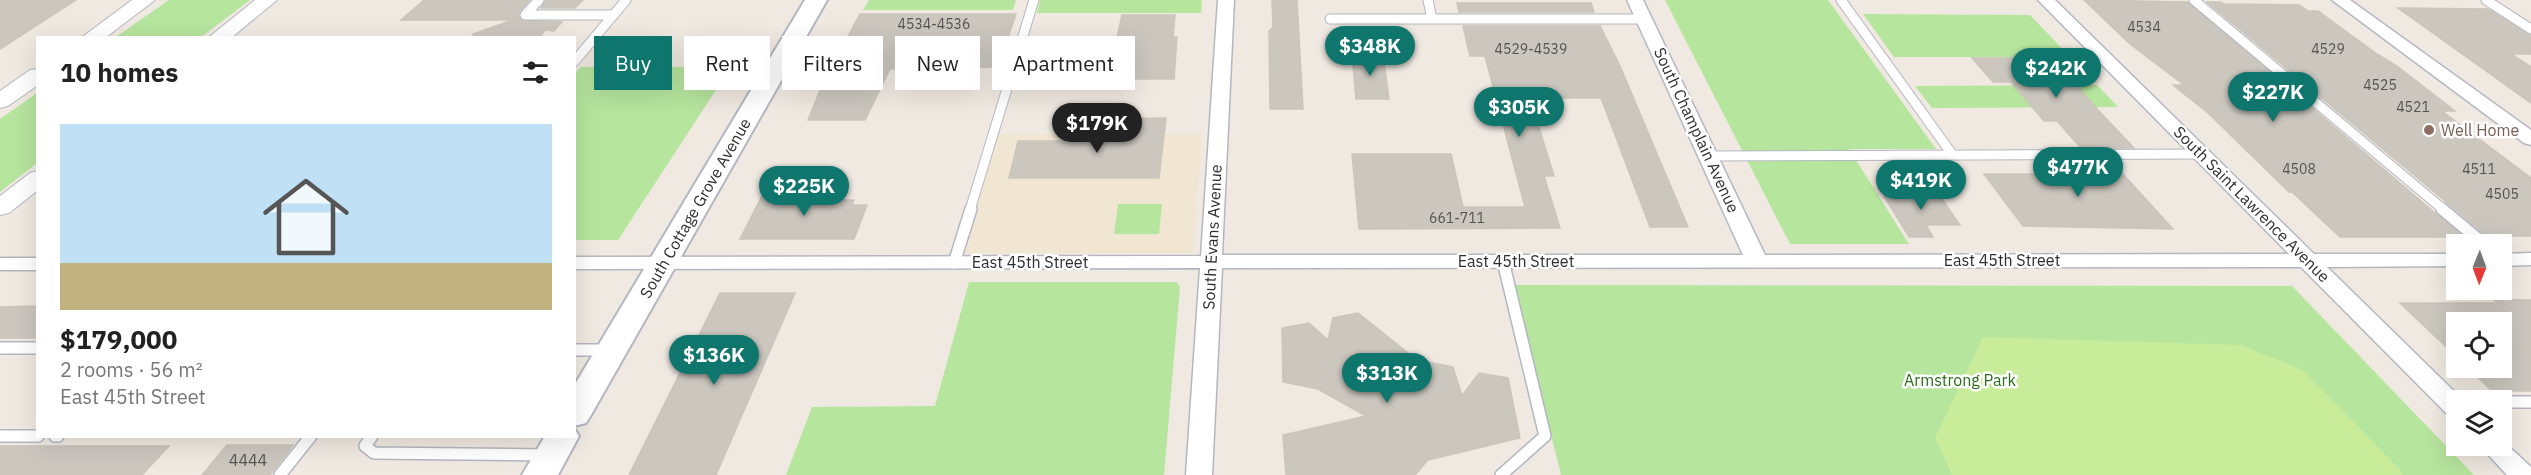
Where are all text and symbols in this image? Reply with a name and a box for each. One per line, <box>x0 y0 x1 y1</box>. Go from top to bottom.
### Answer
house number: 4534-4536 <box>898 15 970 33</box>
house number: 4534 <box>2127 18 2161 36</box>
pin: $348K <box>1328 26 1412 77</box>
text: $348K <box>1339 32 1401 59</box>
chip: Buy <box>594 36 672 90</box>
chip: Rent <box>684 36 770 90</box>
chip: Filters <box>782 36 883 90</box>
chip: New <box>895 36 980 90</box>
chip: Apartment <box>992 36 1135 90</box>
house number: 4529-4539 <box>1495 40 1567 58</box>
house number: 4529 <box>2311 40 2345 58</box>
street label: South Champlain Avenue <box>1650 44 1744 216</box>
pin: $242K <box>2014 48 2098 99</box>
text: $242K <box>2025 54 2087 81</box>
text: 10 homes <box>60 55 178 89</box>
icon: filters <box>519 56 552 89</box>
pin: $227K <box>2231 72 2315 123</box>
house number: 4525 <box>2363 76 2397 94</box>
text: $227K <box>2242 78 2304 105</box>
pin: $305K <box>1477 87 1561 138</box>
text: $305K <box>1488 93 1550 120</box>
house number: 4521 <box>2396 98 2430 116</box>
pin: $179K <box>1055 103 1139 154</box>
text: $179K <box>1066 109 1128 136</box>
street label: South Cottage Grove Avenue <box>635 114 755 302</box>
place label: Well Home <box>2441 120 2519 140</box>
street label: South Saint Lawrence Avenue <box>2170 122 2334 286</box>
marker: Well Home <box>2422 123 2436 137</box>
pin: $477K <box>2036 147 2120 198</box>
text: $477K <box>2047 153 2109 180</box>
pin: $419K <box>1879 160 1963 211</box>
house number: 4508 <box>2282 160 2316 178</box>
house number: 4511 <box>2462 160 2496 178</box>
icon: home <box>252 163 360 271</box>
street label: South Evans Avenue <box>1198 164 1226 310</box>
pin: $225K <box>762 166 846 217</box>
text: $419K <box>1890 166 1952 193</box>
text: $225K <box>773 172 835 199</box>
house number: 4505 <box>2485 185 2519 203</box>
house number: 661-711 <box>1429 209 1485 227</box>
north arrow <box>2446 234 2512 300</box>
map controls <box>2446 234 2512 456</box>
street label: East 45th Street <box>1944 250 2060 270</box>
street label: East 45th Street <box>1458 251 1574 271</box>
street label: East 45th Street <box>972 252 1088 272</box>
button: locate <box>2446 312 2512 378</box>
text: $179,000 <box>60 322 177 356</box>
pin: $136K <box>672 335 756 386</box>
text: $136K <box>683 341 745 368</box>
pin: $313K <box>1345 353 1429 404</box>
text: 2 rooms · 56 m² <box>60 356 203 383</box>
text: $313K <box>1356 359 1418 386</box>
park label: Armstrong Park <box>1904 370 2016 390</box>
text: East 45th Street <box>60 383 206 410</box>
button: layers <box>2446 390 2512 456</box>
house number: 4444 <box>229 450 267 470</box>

